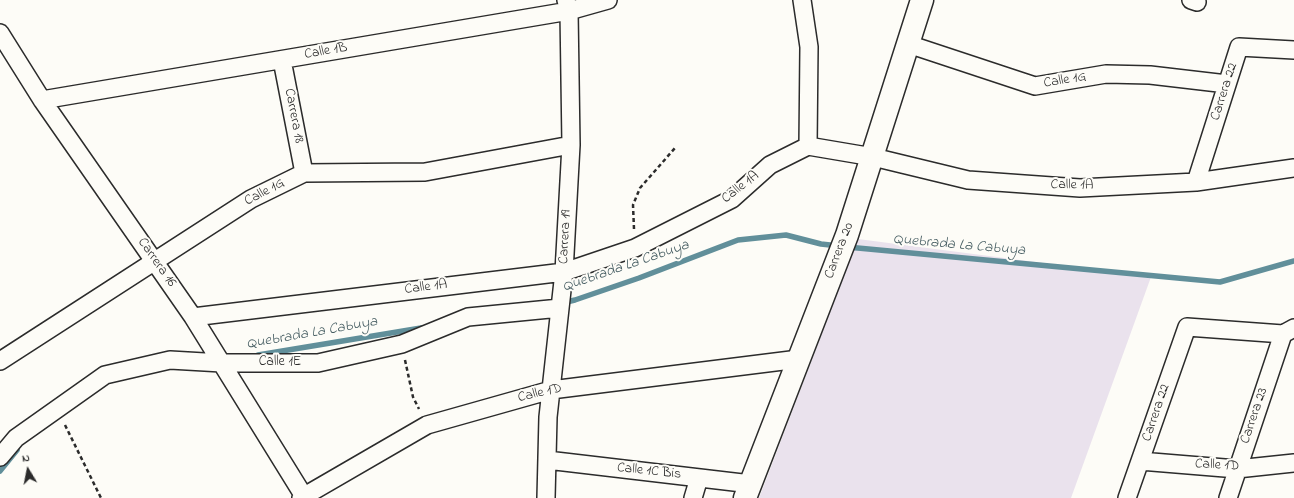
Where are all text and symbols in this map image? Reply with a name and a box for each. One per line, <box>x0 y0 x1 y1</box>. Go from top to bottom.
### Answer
street label: Calle 1B <box>303 40 349 64</box>
street label: Carrera 22 <box>1208 61 1242 123</box>
street label: Calle 1G <box>1042 69 1088 93</box>
street label: Carrera 18 <box>279 87 307 145</box>
street label: Calle 1A <box>719 168 763 208</box>
street label: Calle 1G <box>242 176 288 210</box>
street label: Calle 1A <box>1050 177 1094 195</box>
street label: Carrera 19 <box>556 209 576 265</box>
street label: Carrera 20 <box>822 221 858 281</box>
water label: Quebrada La Cabuya <box>892 231 1026 261</box>
street label: Carrera 16 <box>133 235 179 291</box>
water label: Quebrada La Cabuya <box>560 237 692 297</box>
street label: Calle 1A <box>404 277 448 299</box>
water label: Quebrada La Cabuya <box>245 314 379 354</box>
street label: Calle 1E <box>259 355 301 371</box>
street label: Calle 1D <box>516 381 564 407</box>
street label: Carrera 22 <box>1139 382 1175 444</box>
street label: Carrera 23 <box>1238 386 1272 446</box>
north arrow <box>8 450 48 490</box>
text: N <box>21 450 31 467</box>
street label: Calle 1D <box>1194 456 1240 476</box>
street label: Calle 1C Bis <box>616 460 682 484</box>

